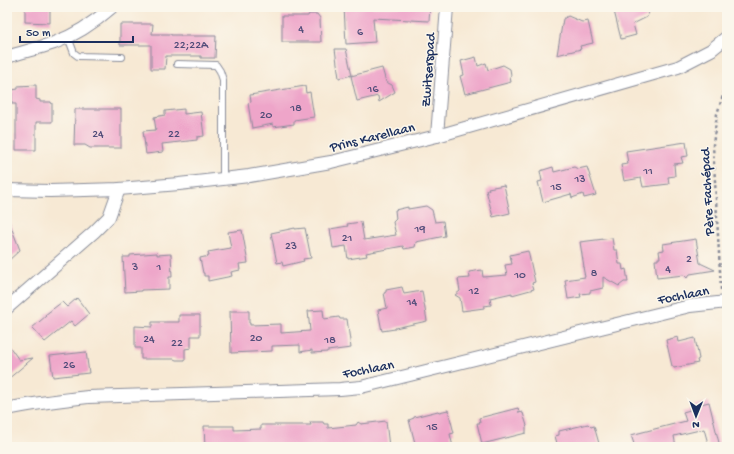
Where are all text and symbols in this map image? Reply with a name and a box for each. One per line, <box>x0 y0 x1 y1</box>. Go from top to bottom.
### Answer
scale bar <box>20 18 133 44</box>
house number: 4 <box>298 23 304 37</box>
house number: 6 <box>357 26 364 40</box>
text: 50 m <box>26 27 51 41</box>
street label: Zwitserspad <box>418 31 441 108</box>
house number: 22;22A <box>174 39 209 53</box>
house number: 16 <box>367 83 379 97</box>
house number: 18 <box>289 102 302 116</box>
house number: 20 <box>260 109 273 123</box>
street label: Prins Karellaan <box>327 120 417 157</box>
house number: 24 <box>92 128 104 142</box>
house number: 22 <box>168 128 180 142</box>
street label: Père Fachépad <box>698 146 719 237</box>
house number: 11 <box>642 165 653 179</box>
house number: 13 <box>573 173 586 187</box>
house number: 15 <box>549 181 562 195</box>
house number: 19 <box>414 223 425 237</box>
house number: 21 <box>342 232 353 246</box>
house number: 23 <box>285 240 297 254</box>
house number: 2 <box>686 253 692 267</box>
house number: 3 <box>131 261 138 275</box>
house number: 1 <box>156 261 162 275</box>
house number: 4 <box>665 263 671 277</box>
house number: 8 <box>591 267 598 281</box>
house number: 10 <box>513 269 526 283</box>
street label: Fochlaan <box>655 283 711 310</box>
house number: 12 <box>468 285 479 299</box>
house number: 14 <box>406 296 418 310</box>
house number: 20 <box>250 332 263 346</box>
house number: 24 <box>143 333 155 347</box>
house number: 18 <box>323 334 336 348</box>
house number: 22 <box>171 337 183 351</box>
street label: Fochlaan <box>340 357 396 384</box>
house number: 26 <box>63 359 76 373</box>
north arrow <box>676 396 716 436</box>
text: N <box>692 418 700 430</box>
house number: 15 <box>425 421 438 435</box>

